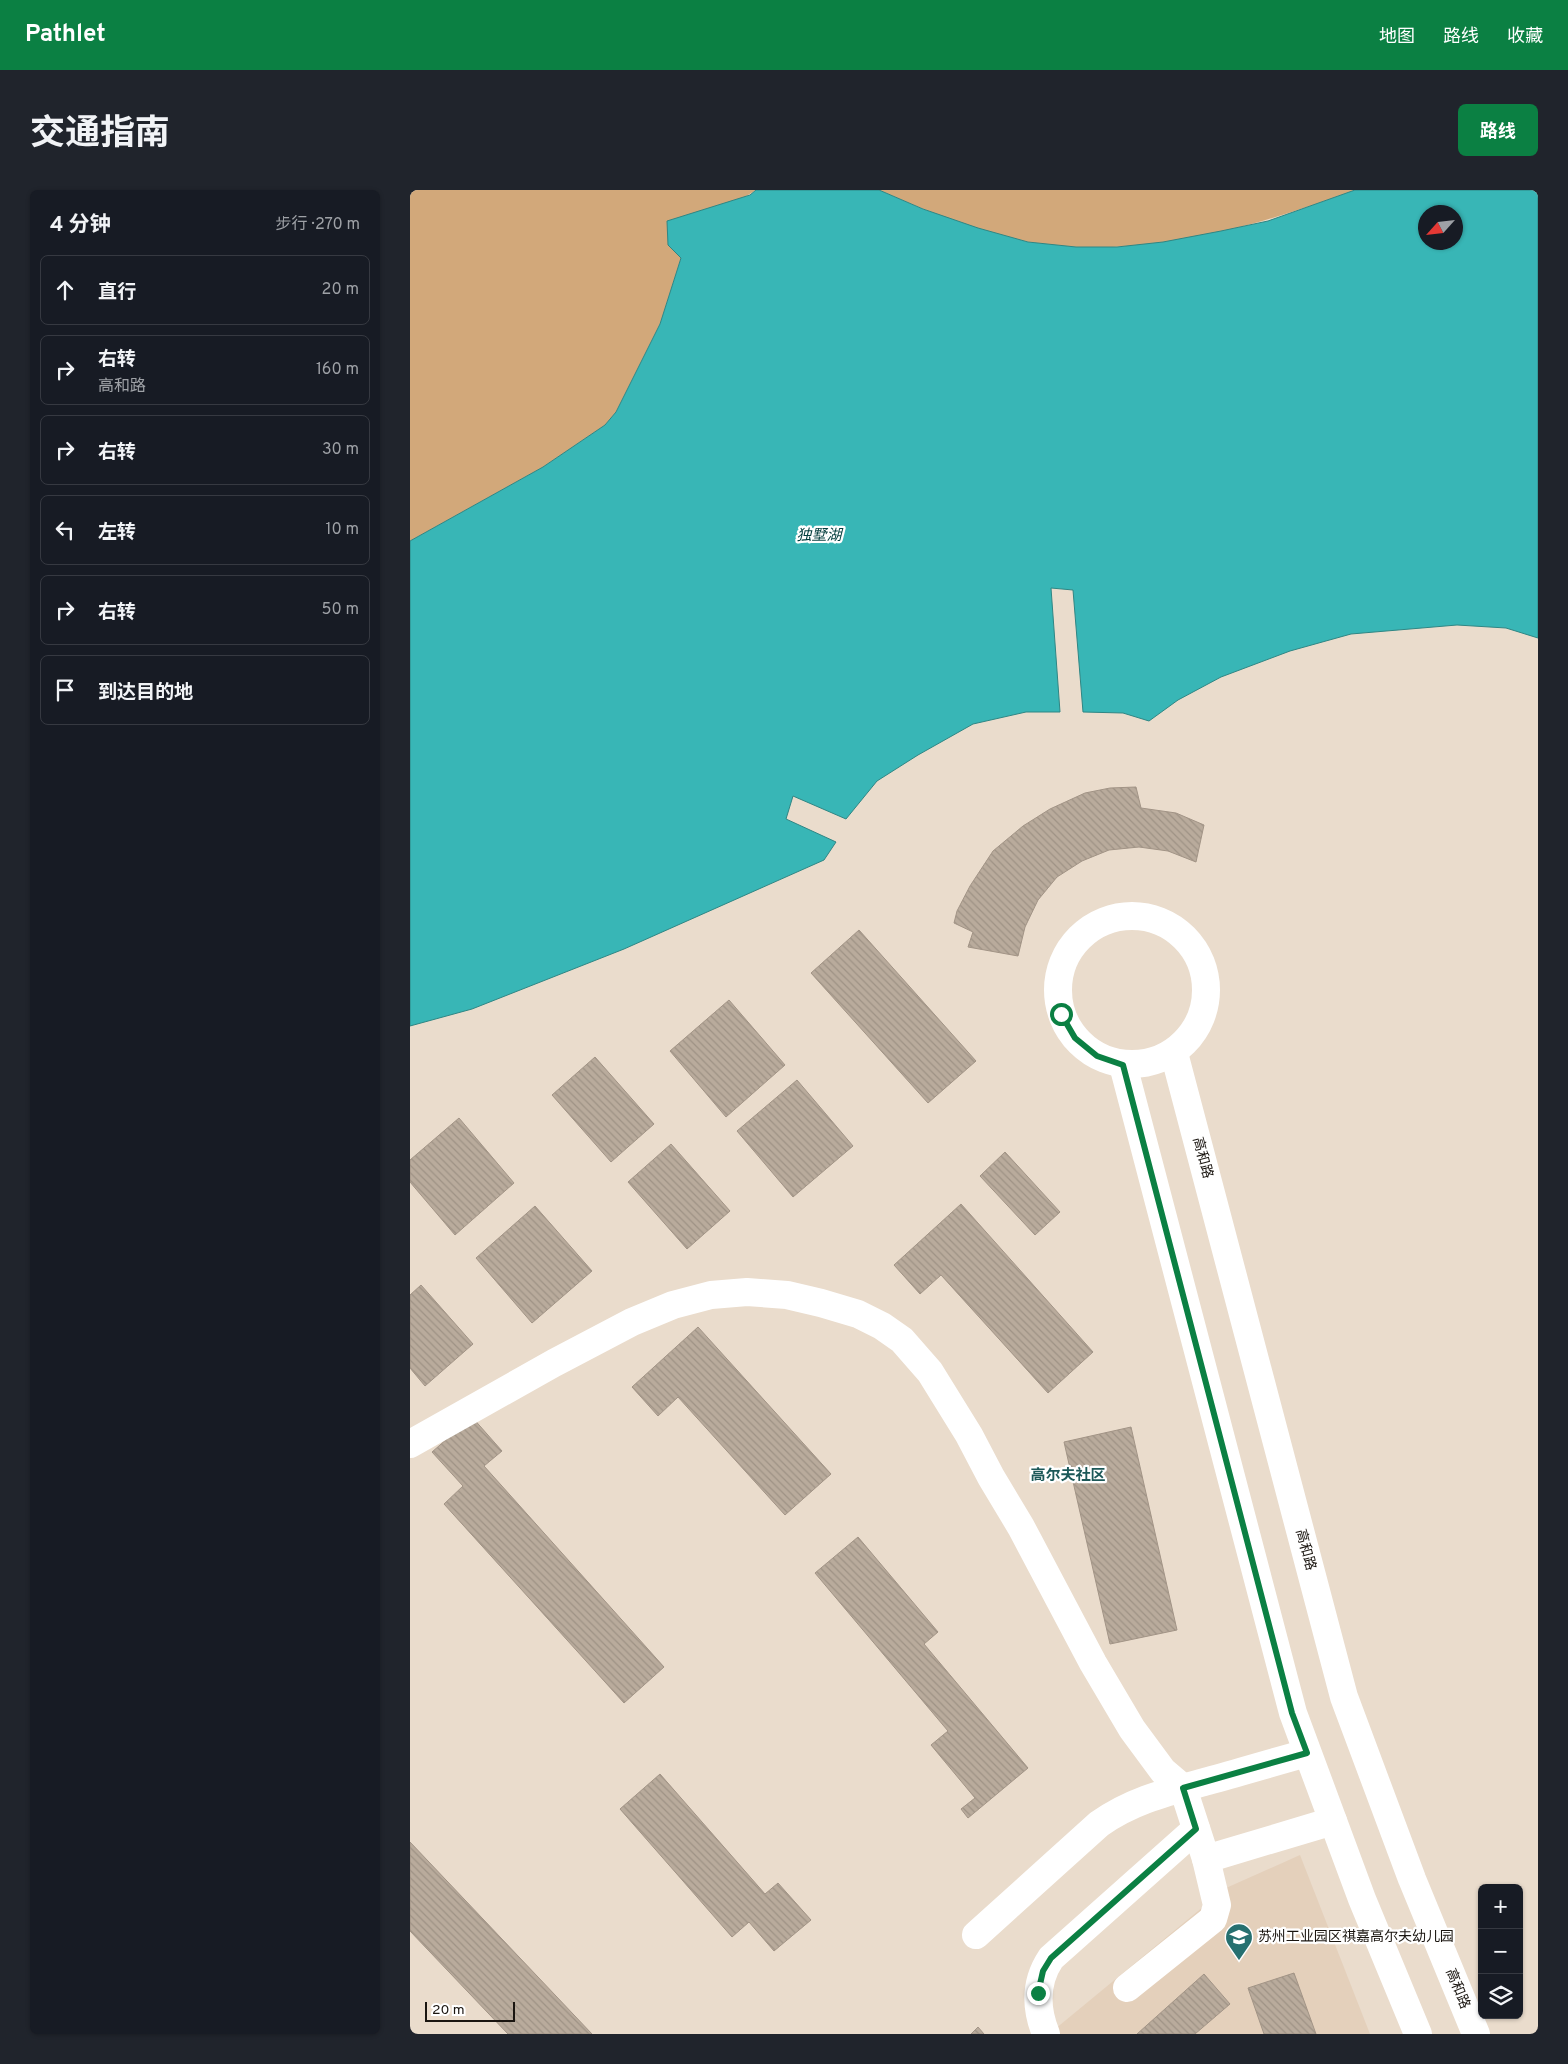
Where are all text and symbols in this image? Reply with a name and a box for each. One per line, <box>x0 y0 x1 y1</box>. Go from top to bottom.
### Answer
text: Pathlet <box>25 20 106 50</box>
text: 地图 <box>1379 26 1415 49</box>
text: 路线 <box>1443 26 1479 49</box>
text: 收藏 <box>1507 26 1543 49</box>
button: 路线 <box>1458 104 1538 156</box>
text: 交通指南 <box>30 113 170 157</box>
north arrow <box>1418 205 1463 250</box>
text: 4 分钟 <box>50 212 111 239</box>
text: 步行 · 270 m <box>275 215 360 235</box>
icon: ahead <box>51 276 79 304</box>
text: 20 m <box>322 280 359 300</box>
text: 直行 <box>98 281 136 305</box>
text: 右转 <box>98 348 136 372</box>
icon: right <box>51 356 79 384</box>
text: 160 m <box>316 360 359 380</box>
text: 高和路 <box>98 377 146 397</box>
icon: right <box>51 436 79 464</box>
text: 30 m <box>322 440 359 460</box>
text: 右转 <box>98 441 136 465</box>
icon: left <box>51 516 79 544</box>
text: 10 m <box>325 520 359 540</box>
text: 左转 <box>98 521 136 545</box>
water label: 独墅湖 <box>796 527 843 546</box>
icon: right <box>51 596 79 624</box>
text: 50 m <box>322 600 359 620</box>
text: 右转 <box>98 601 136 625</box>
icon: arrive <box>51 676 79 704</box>
text: 到达目的地 <box>98 681 193 705</box>
route start <box>1050 1003 1073 1026</box>
street label: 高和路 <box>1188 1136 1216 1180</box>
district label: 高尔夫社区 <box>1030 1466 1106 1486</box>
street label: 高和路 <box>1291 1528 1319 1572</box>
map controls <box>1478 1884 1523 2019</box>
button: + <box>1478 1884 1523 1929</box>
school or university icon: 苏州工业园区祺嘉高尔夫幼儿园 <box>1224 1922 1254 1961</box>
place label: 苏州工业园区祺嘉高尔夫幼儿园 <box>1258 1928 1454 1946</box>
button: − <box>1478 1929 1523 1974</box>
street label: 高和路 <box>1441 1966 1473 2012</box>
button: layers <box>1478 1974 1523 2019</box>
route end <box>1027 1982 1050 2005</box>
scale bar <box>425 1999 515 2022</box>
text: 20 m <box>432 2002 465 2019</box>

